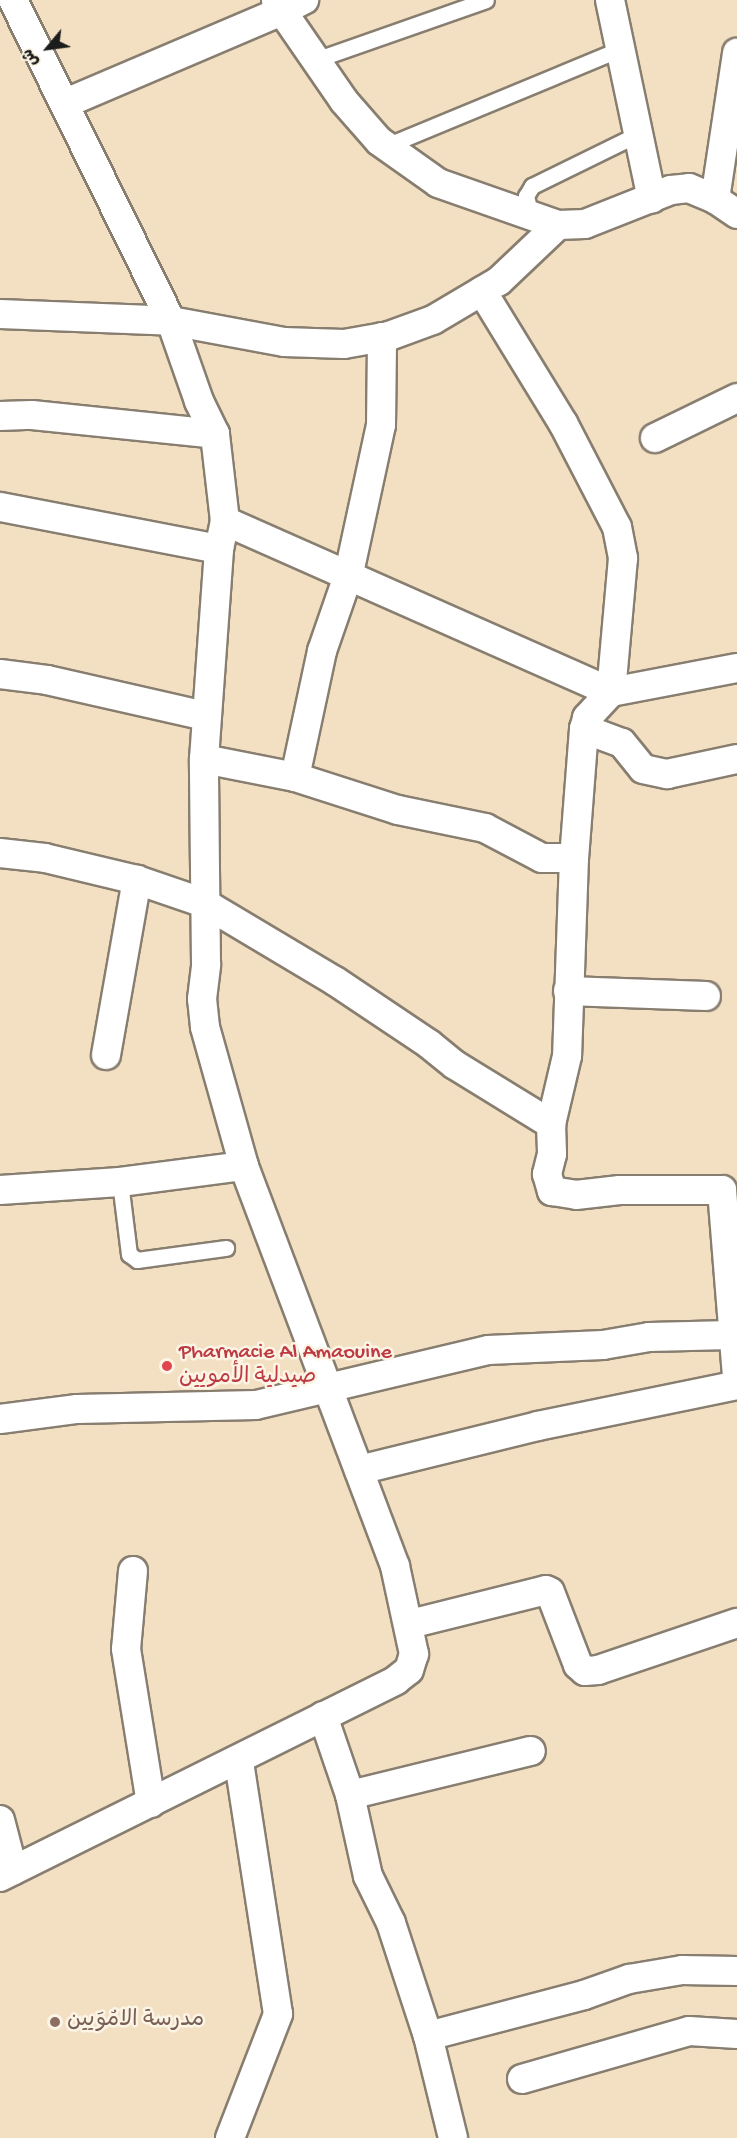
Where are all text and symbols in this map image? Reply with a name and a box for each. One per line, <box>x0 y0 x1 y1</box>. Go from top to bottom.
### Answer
north arrow <box>18 18 78 78</box>
text: ش <box>19 45 44 69</box>
place label: Pharmacie Al Amaouine صيدلية الأمويين <box>179 1340 392 1392</box>
marker: Pharmacie Al Amaouine صيدلية الأمويين <box>160 1359 174 1373</box>
place label: مدرسة الامُوَيين <box>67 2009 204 2035</box>
marker: مدرسة الامُوَيين <box>48 2015 62 2029</box>

